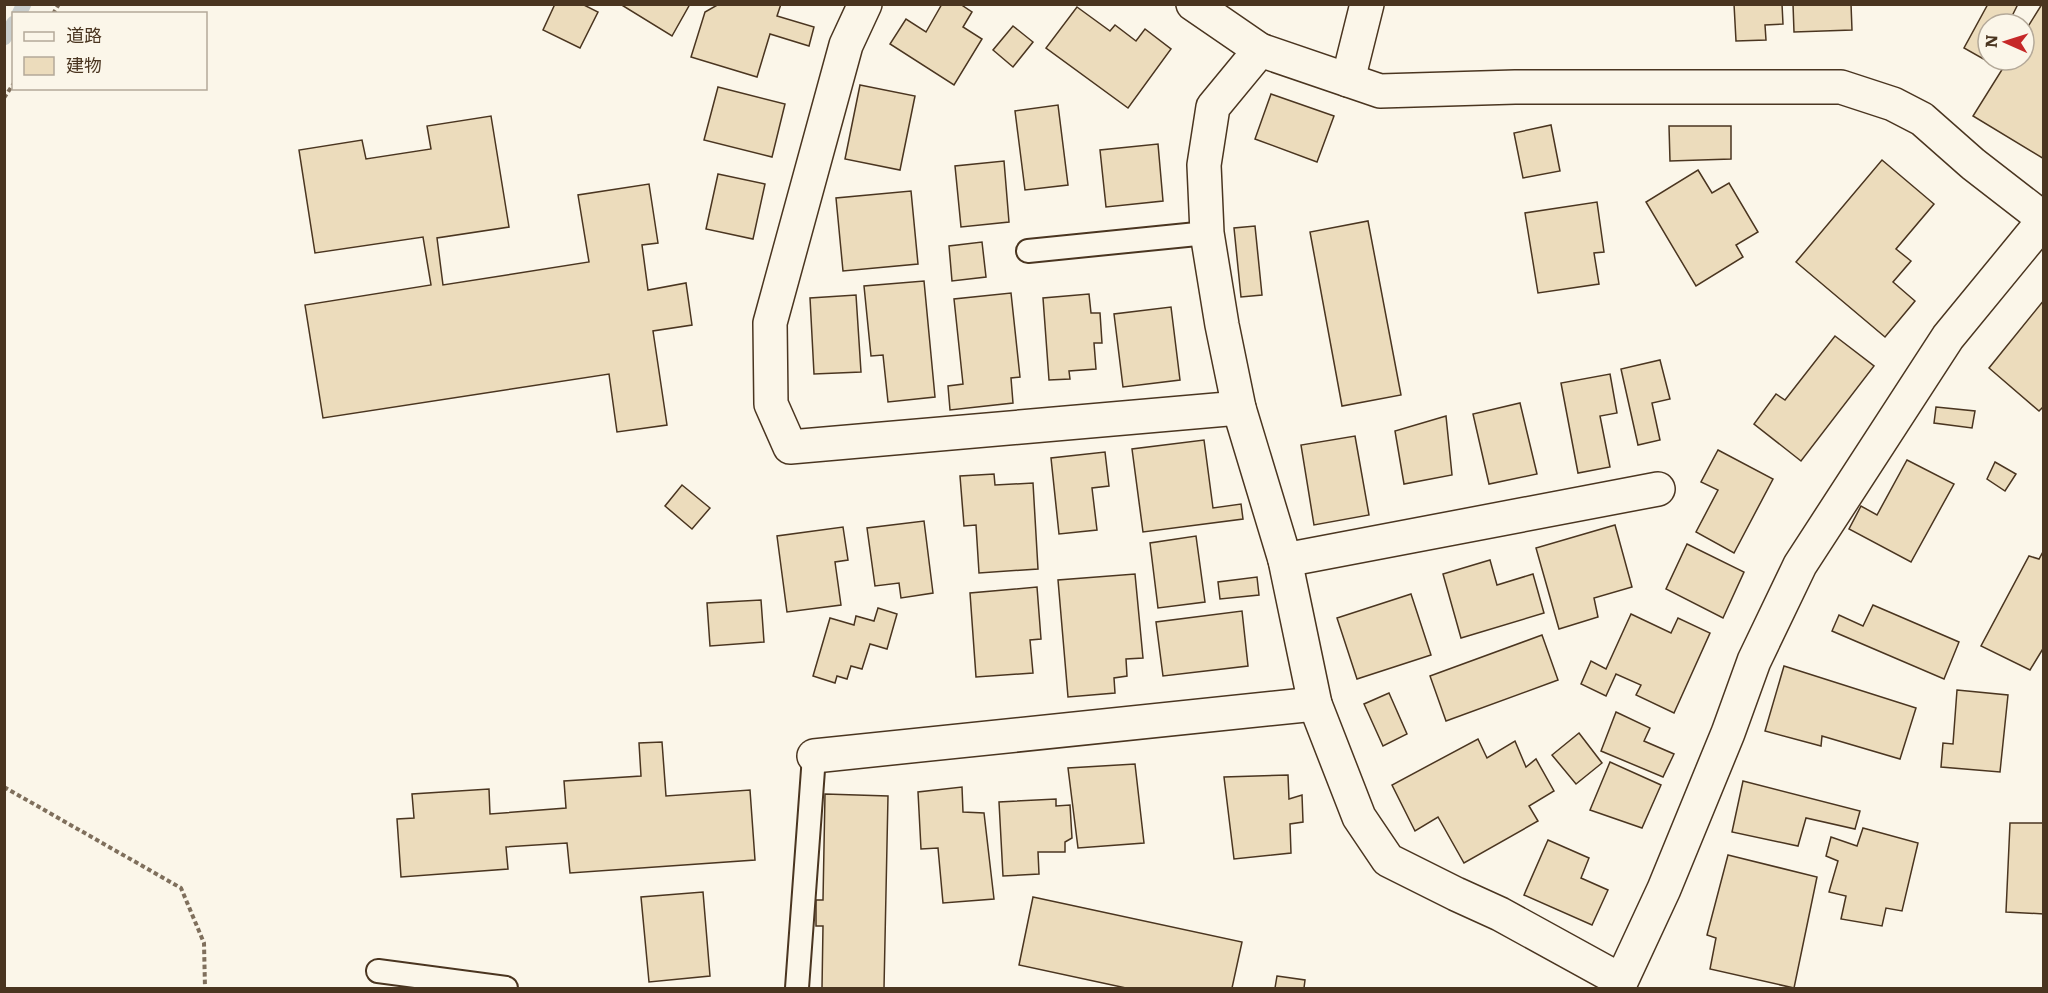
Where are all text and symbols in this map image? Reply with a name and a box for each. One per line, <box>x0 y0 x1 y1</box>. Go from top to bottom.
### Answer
legend <box>12 12 207 90</box>
north arrow <box>1976 12 2036 72</box>
text: 道路 <box>66 21 102 48</box>
text: N <box>1978 34 2002 49</box>
text: 建物 <box>66 51 102 78</box>

